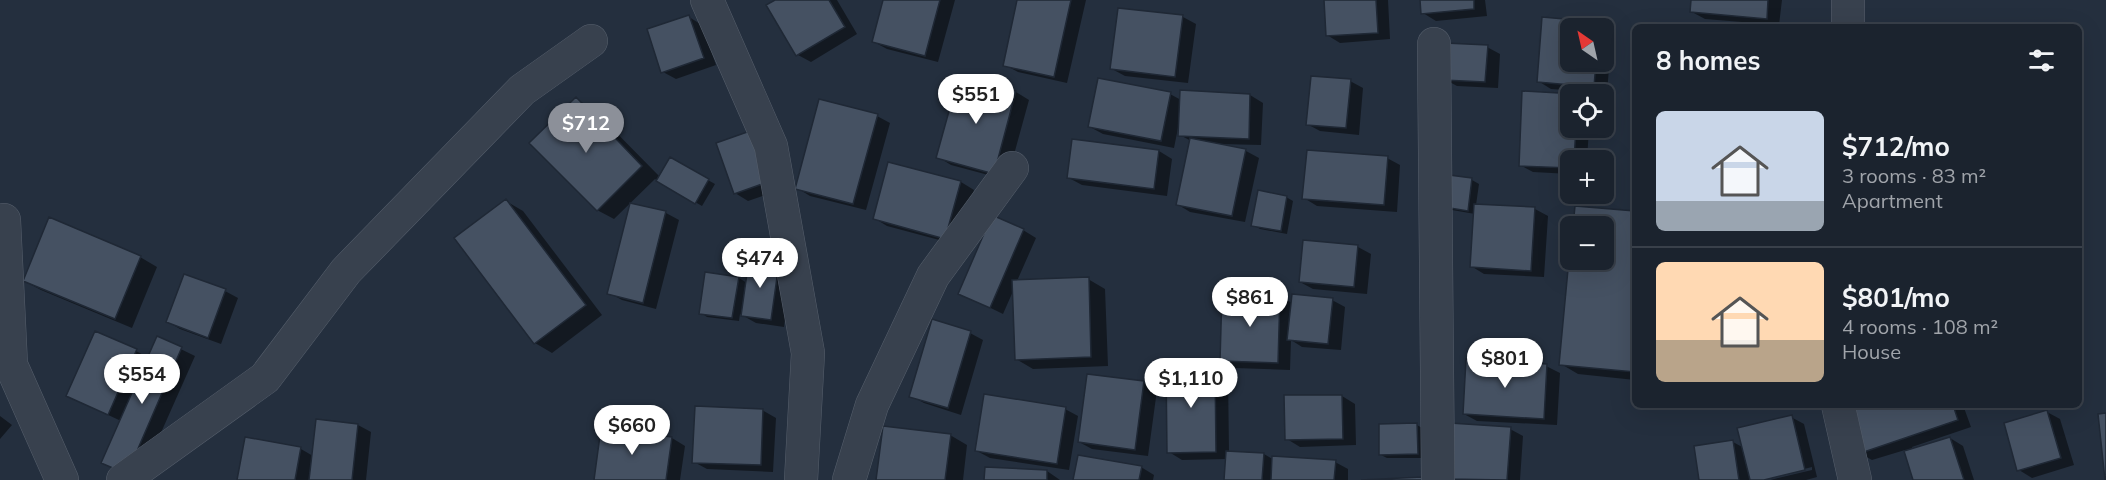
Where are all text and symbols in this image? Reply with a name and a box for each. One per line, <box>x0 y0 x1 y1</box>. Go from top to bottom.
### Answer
north arrow <box>1560 18 1614 72</box>
map controls <box>1560 18 1614 270</box>
text: 8 homes <box>1656 44 1760 77</box>
icon: filters <box>2025 44 2058 77</box>
pin: $551 <box>940 74 1012 125</box>
text: $551 <box>952 81 1000 106</box>
button: locate <box>1560 84 1614 138</box>
pin: $712 <box>550 103 622 154</box>
text: $712 <box>562 110 610 135</box>
text: $712/mo <box>1842 130 1950 163</box>
icon: home <box>1704 135 1776 207</box>
button: + <box>1560 150 1614 204</box>
text: 3 rooms · 83 m² <box>1842 163 1986 188</box>
text: Apartment <box>1842 188 1943 213</box>
button: − <box>1560 216 1614 270</box>
pin: $474 <box>724 238 796 289</box>
text: $474 <box>736 245 784 270</box>
pin: $861 <box>1214 277 1286 328</box>
text: $801/mo <box>1842 281 1950 314</box>
text: $861 <box>1226 284 1274 309</box>
icon: home <box>1704 286 1776 358</box>
text: 4 rooms · 108 m² <box>1842 314 1998 339</box>
pin: $801 <box>1469 338 1541 389</box>
text: House <box>1842 339 1901 364</box>
text: $801 <box>1481 345 1529 370</box>
pin: $554 <box>106 354 178 405</box>
pin: $1,110 <box>1142 358 1240 409</box>
text: $554 <box>118 361 166 386</box>
text: $1,110 <box>1159 365 1223 390</box>
pin: $660 <box>596 405 668 456</box>
text: $660 <box>608 412 656 437</box>

